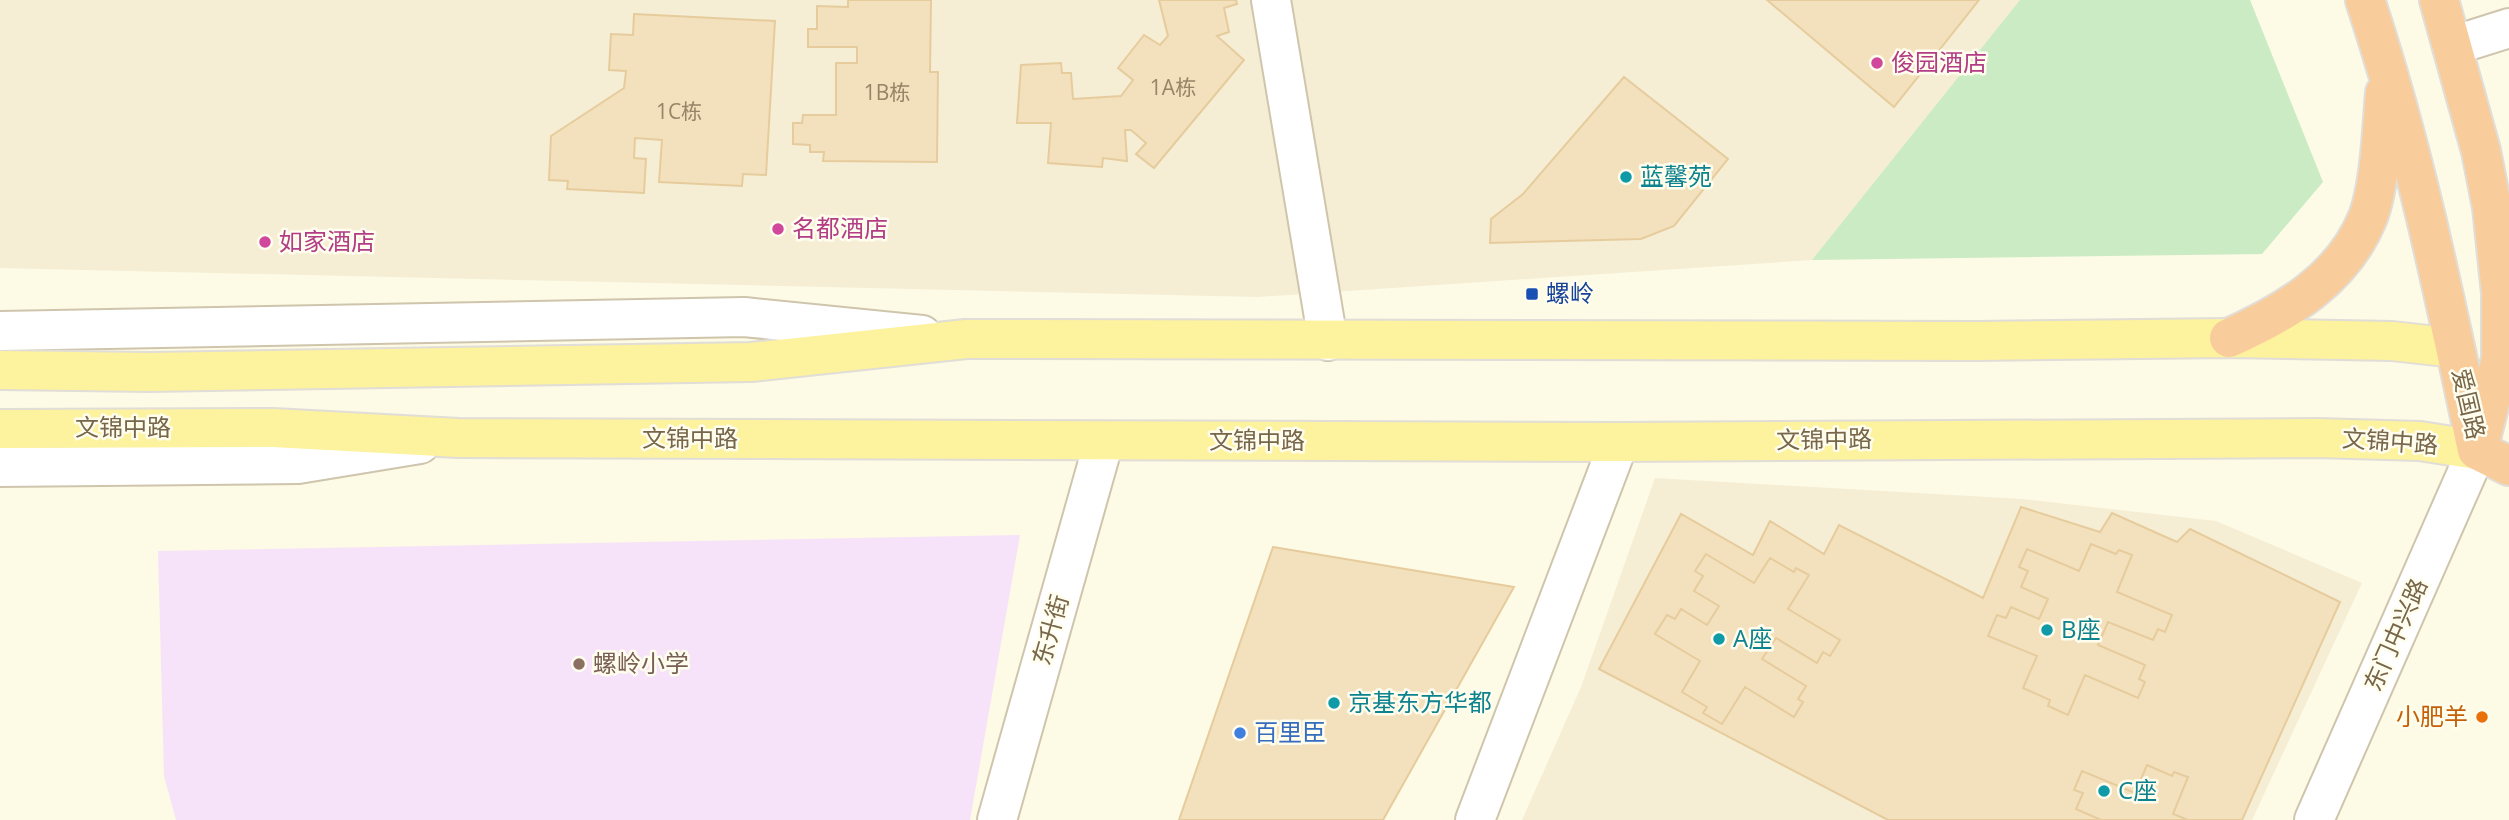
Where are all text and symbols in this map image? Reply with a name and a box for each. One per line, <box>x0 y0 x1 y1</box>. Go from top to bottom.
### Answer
place label: 俊园酒店 <box>1891 45 1987 78</box>
marker: 俊园酒店 <box>1869 55 1885 71</box>
house number: 1A栋 <box>1150 73 1196 101</box>
house number: 1B栋 <box>864 78 910 106</box>
house number: 1C栋 <box>656 97 702 125</box>
place label: 蓝馨苑 <box>1640 159 1712 192</box>
marker: 蓝馨苑 <box>1618 169 1634 185</box>
place label: 名都酒店 <box>792 211 888 244</box>
marker: 名都酒店 <box>770 221 786 237</box>
place label: 如家酒店 <box>279 224 375 257</box>
marker: 如家酒店 <box>257 234 273 250</box>
place label: 螺岭 <box>1546 276 1594 309</box>
marker: 螺岭 <box>1524 286 1540 302</box>
street label: 爱国路 <box>2445 365 2494 442</box>
street label: 文锦中路 <box>75 410 171 443</box>
street label: 文锦中路 <box>642 421 738 454</box>
street label: 文锦中路 <box>1776 421 1872 456</box>
street label: 文锦中路 <box>2341 421 2439 460</box>
street label: 文锦中路 <box>1209 423 1305 456</box>
street label: 东门中兴路 <box>2355 573 2434 696</box>
street label: 东升街 <box>1024 590 1075 669</box>
place label: B座 <box>2061 612 2101 645</box>
place label: A座 <box>1733 621 1772 654</box>
marker: B座 <box>2039 622 2055 638</box>
marker: A座 <box>1711 631 1727 647</box>
place label: 螺岭小学 <box>593 646 689 679</box>
marker: 螺岭小学 <box>571 656 587 672</box>
place label: 京基东方华都 <box>1348 685 1492 718</box>
marker: 京基东方华都 <box>1326 695 1342 711</box>
place label: 小肥羊 <box>2396 699 2468 732</box>
marker: 小肥羊 <box>2474 709 2490 725</box>
place label: 百里臣 <box>1254 715 1326 748</box>
marker: 百里臣 <box>1232 725 1248 741</box>
place label: C座 <box>2118 773 2157 806</box>
marker: C座 <box>2096 783 2112 799</box>

